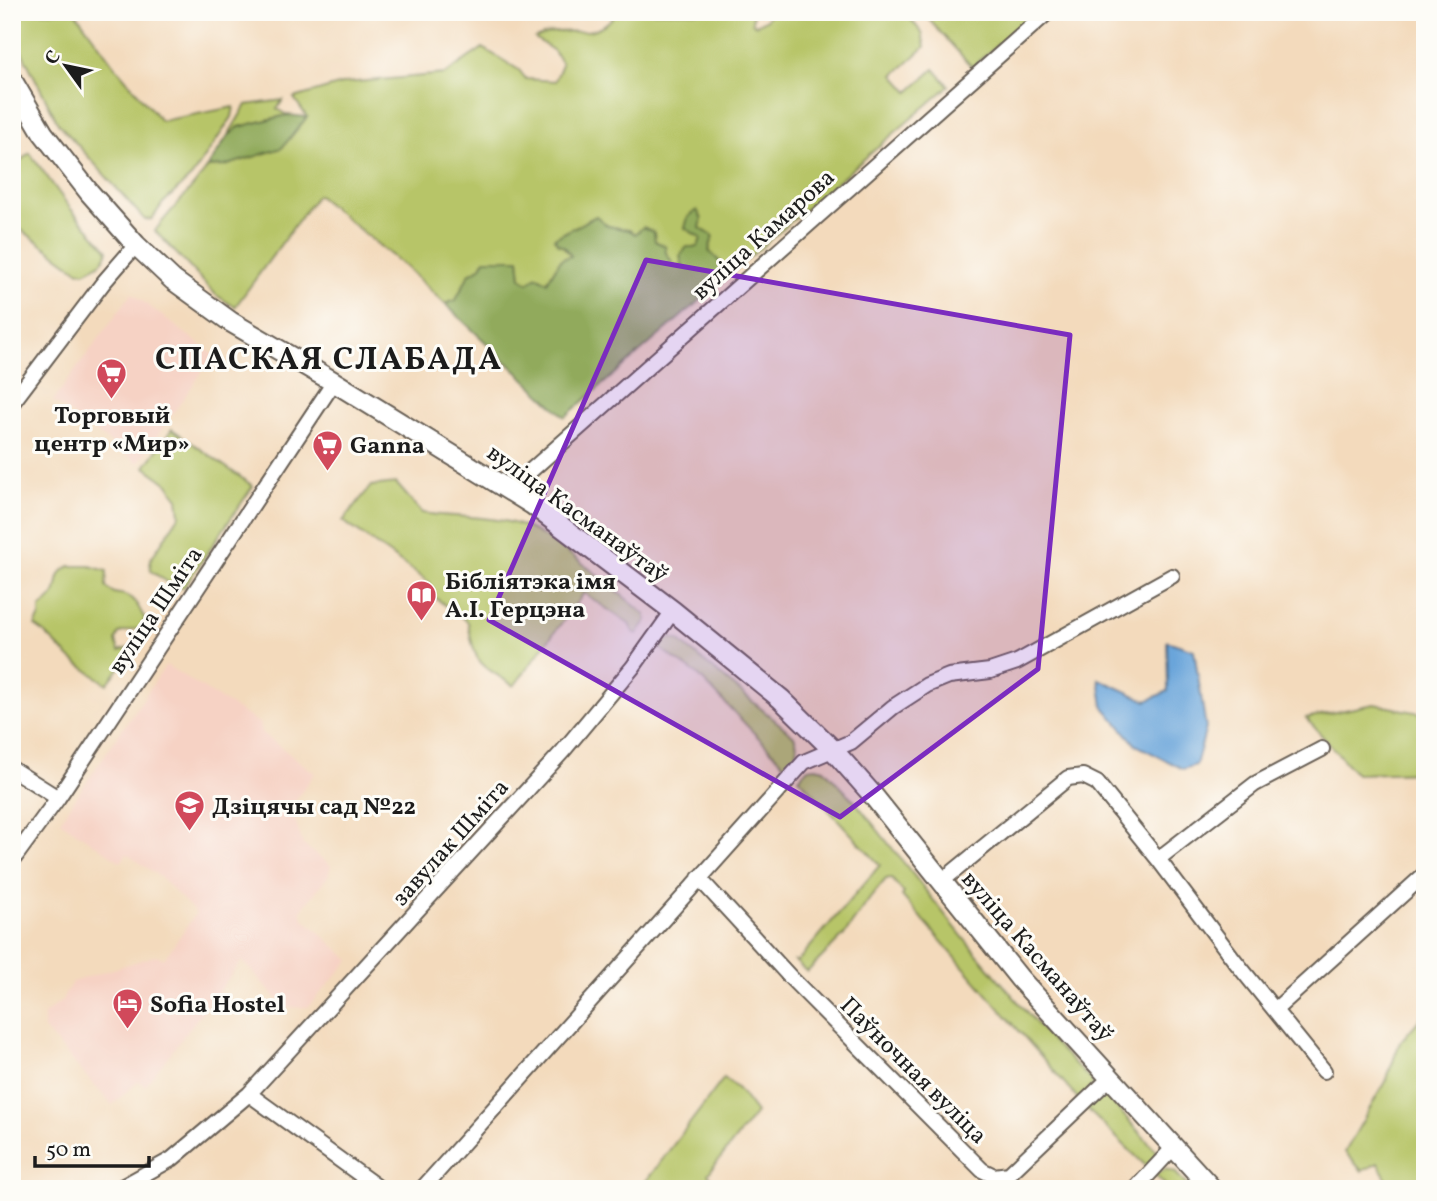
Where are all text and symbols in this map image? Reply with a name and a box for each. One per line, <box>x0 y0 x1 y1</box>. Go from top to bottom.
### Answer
north arrow <box>32 32 102 102</box>
text: С <box>39 46 68 70</box>
street label: вуліца Камарова <box>685 162 843 309</box>
district label: СПАСКАЯ СЛАБАДА <box>155 339 503 383</box>
supermarket icon: Торговый центр «Мир» <box>95 356 129 400</box>
place label: Торговый центр «Мир» <box>34 400 190 462</box>
supermarket icon: Ganna <box>310 428 344 472</box>
place label: Ganna <box>350 430 425 464</box>
street label: вуліца Касманаўтаў <box>479 437 675 592</box>
street label: вуліца Шміта <box>101 540 212 682</box>
place label: Бібліятэка імя А.І. Герцэна <box>445 566 616 628</box>
library icon: Бібліятэка імя А.І. Герцэна <box>405 578 439 622</box>
street label: завулак Шміта <box>385 772 518 914</box>
school or university icon: Дзіцячы сад №22 <box>172 789 206 833</box>
place label: Дзіцячы сад №22 <box>212 791 416 825</box>
street label: вуліца Касманаўтаў <box>952 864 1121 1050</box>
hotel icon: Sofia Hostel <box>110 987 144 1031</box>
place label: Sofia Hostel <box>150 989 285 1023</box>
street label: Паўночная вуліца <box>831 990 994 1153</box>
scale bar <box>35 1124 149 1168</box>
text: 50 m <box>46 1136 91 1165</box>

